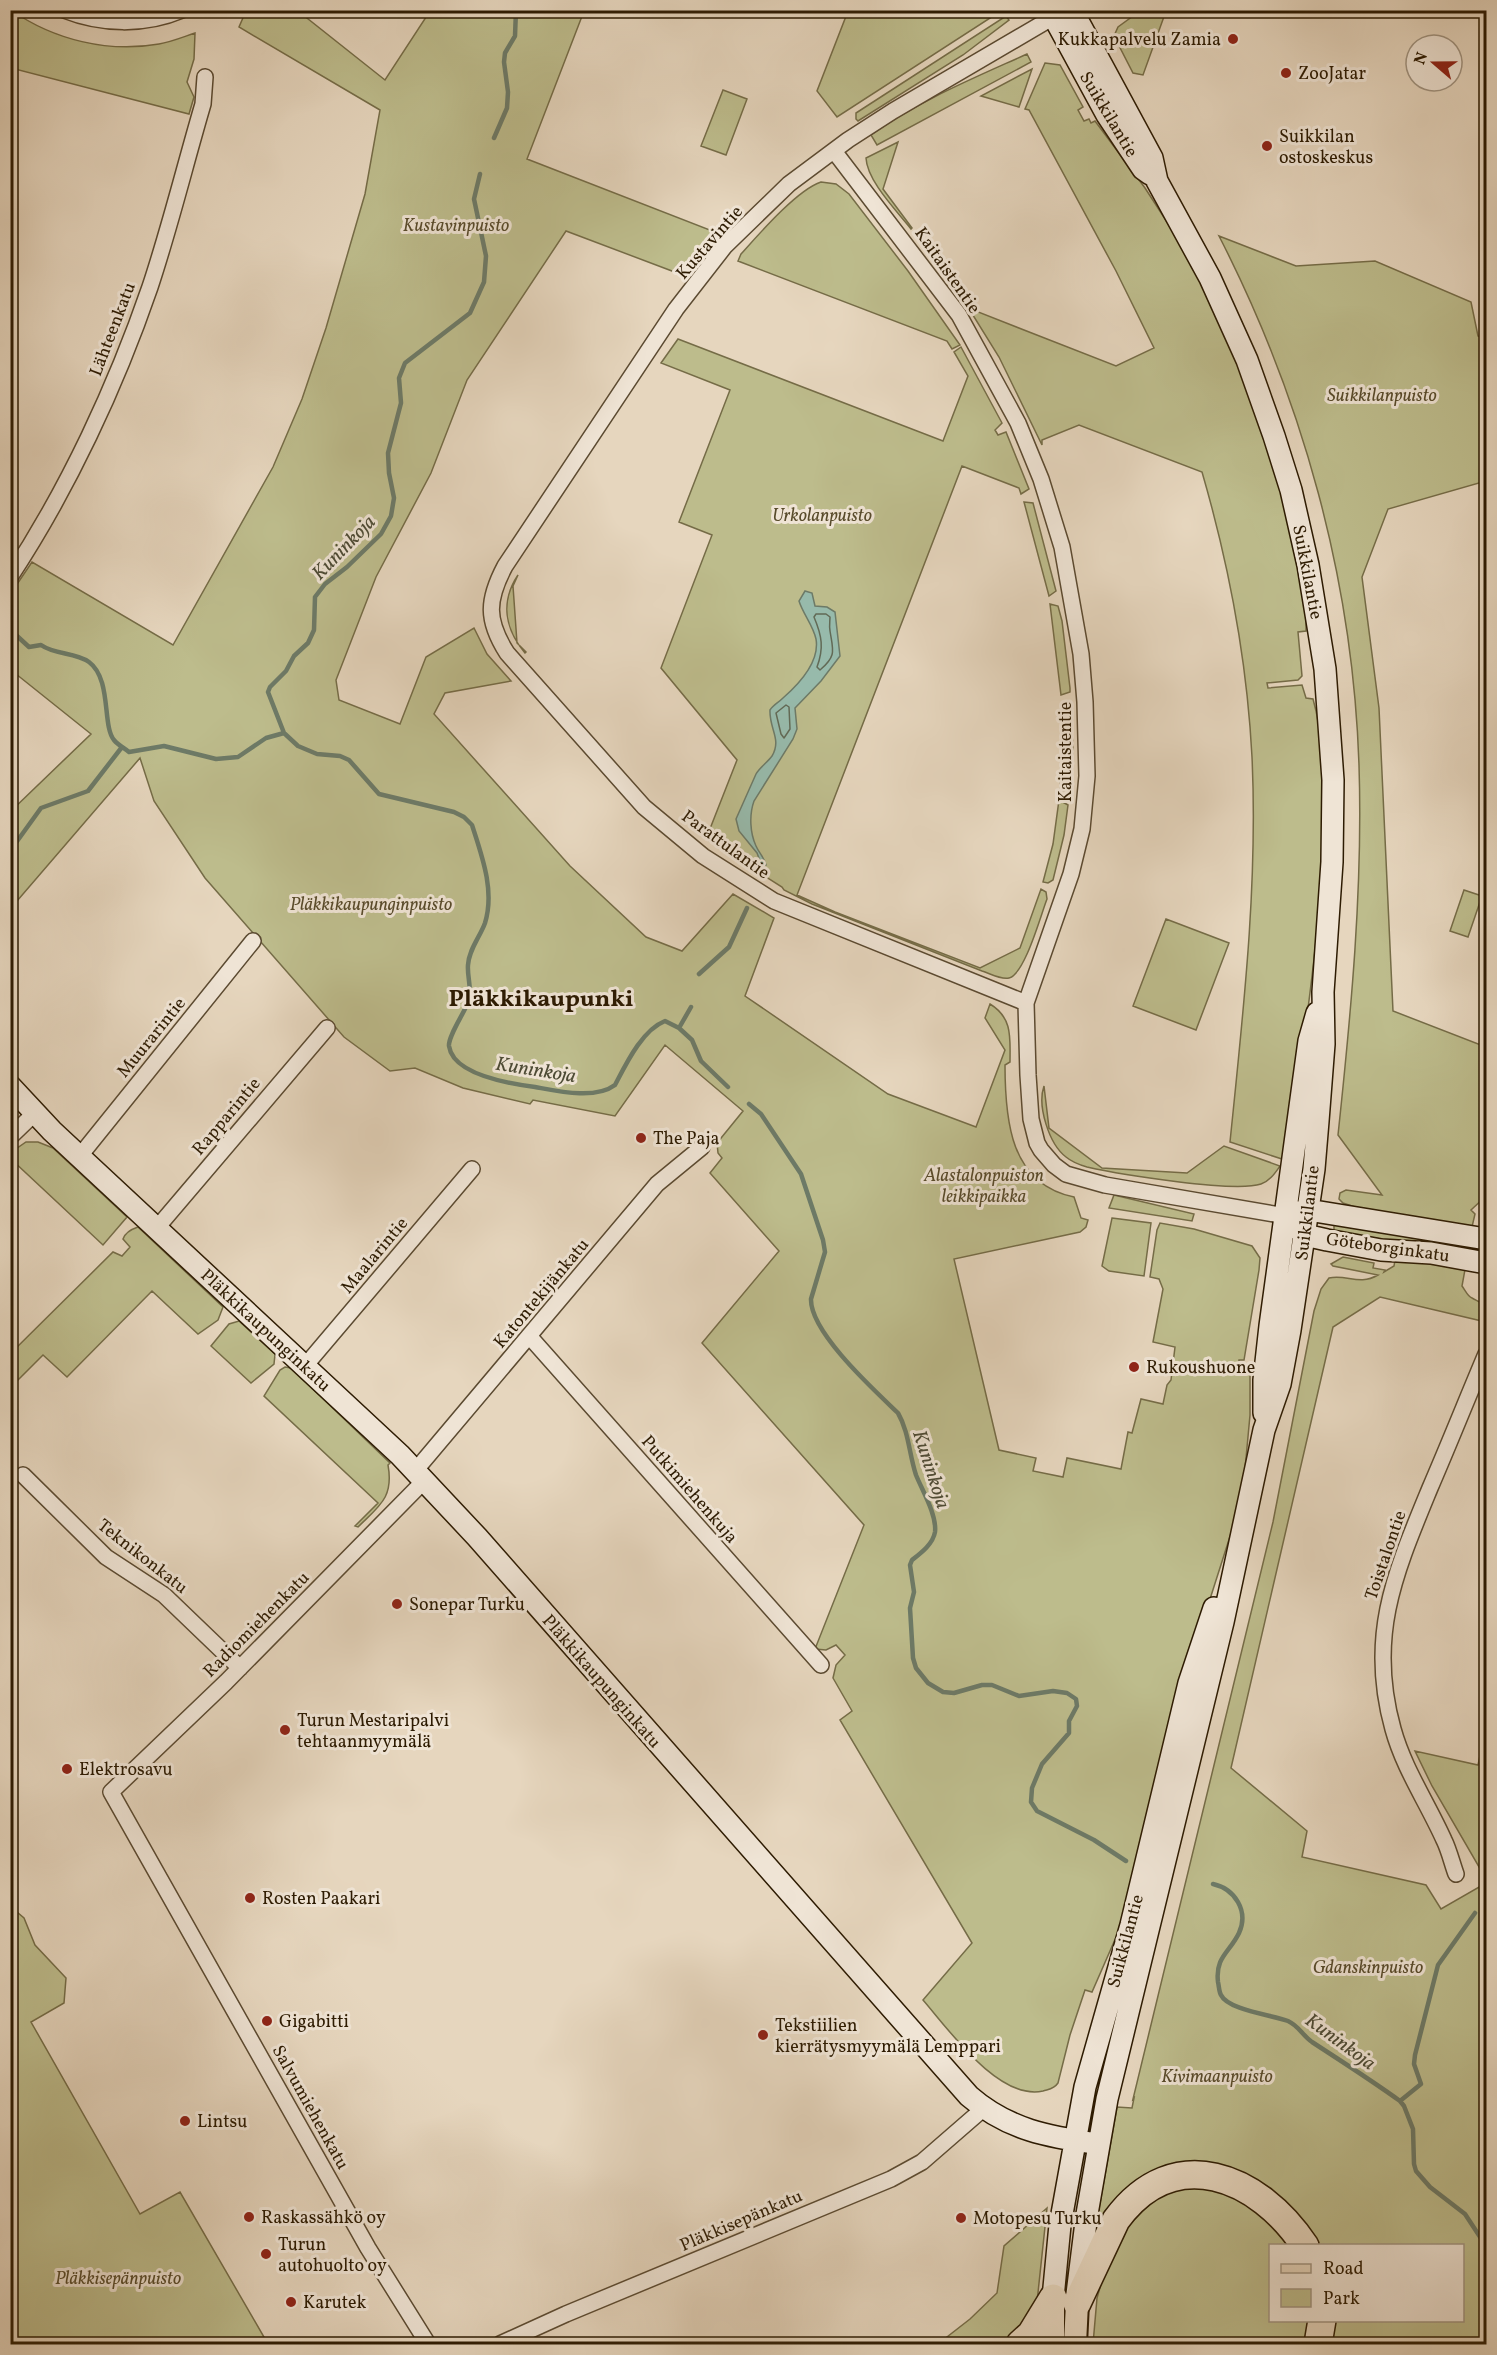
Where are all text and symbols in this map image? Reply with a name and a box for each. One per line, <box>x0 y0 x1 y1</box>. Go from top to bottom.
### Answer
place label: Kukkapalvelu Zamia <box>1058 28 1221 53</box>
marker: Kukkapalvelu Zamia <box>1226 32 1240 46</box>
north arrow <box>1404 33 1464 93</box>
text: N <box>1409 49 1434 68</box>
place label: ZooJatar <box>1298 62 1366 87</box>
marker: ZooJatar <box>1279 66 1293 80</box>
street label: Suikkilantie <box>1072 67 1143 162</box>
place label: Suikkilan ostoskeskus <box>1279 125 1373 171</box>
marker: Suikkilan ostoskeskus <box>1260 139 1274 153</box>
street label: Kustavintie <box>671 201 749 285</box>
park label: Kustavinpuisto <box>403 214 509 239</box>
street label: Kaitaistentie <box>908 222 986 319</box>
street label: Lähteenkatu <box>84 279 143 380</box>
park label: Suikkilanpuisto <box>1327 384 1437 409</box>
park label: Urkolanpuisto <box>772 504 872 529</box>
water label: Kuninkoja <box>306 509 383 587</box>
street label: Suikkilantie <box>1285 523 1328 622</box>
street label: Kaitaistentie <box>1054 702 1079 802</box>
street label: Parattulantie <box>676 805 774 886</box>
park label: Pläkkikaupunginpuisto <box>290 893 452 918</box>
district label: Pläkkikaupunki <box>449 983 633 1017</box>
street label: Muurarintie <box>112 992 192 1084</box>
water label: Kuninkoja <box>493 1051 578 1091</box>
street label: Rapparintie <box>187 1073 267 1161</box>
place label: The Paja <box>653 1127 720 1152</box>
marker: The Paja <box>634 1131 648 1145</box>
park label: Alastalonpuiston leikkipaikka <box>923 1164 1044 1210</box>
street label: Suikkilantie <box>1290 1164 1327 1262</box>
street label: Maalarintie <box>336 1212 415 1300</box>
street label: Göteborginkatu <box>1324 1227 1451 1270</box>
street label: Katontekijänkatu <box>489 1234 596 1354</box>
street label: Pläkkikaupunginkatu <box>194 1264 336 1398</box>
place label: Rukoushuone <box>1146 1356 1255 1381</box>
marker: Rukoushuone <box>1127 1360 1141 1374</box>
water label: Kuninkoja <box>904 1427 956 1513</box>
street label: Putkimiehenkuja <box>635 1430 743 1550</box>
street label: Toistalontie <box>1359 1507 1413 1604</box>
street label: Teknikonkatu <box>92 1514 193 1600</box>
street label: Radiomiehenkatu <box>198 1566 316 1684</box>
place label: Sonepar Turku <box>409 1593 525 1618</box>
marker: Sonepar Turku <box>390 1597 404 1611</box>
street label: Pläkkikaupunginkatu <box>536 1610 666 1754</box>
place label: Turun Mestaripalvi tehtaanmyymälä <box>297 1709 449 1755</box>
marker: Turun Mestaripalvi tehtaanmyymälä <box>278 1723 292 1737</box>
place label: Elektrosavu <box>79 1758 173 1783</box>
marker: Elektrosavu <box>60 1762 74 1776</box>
place label: Rosten Paakari <box>262 1887 380 1912</box>
marker: Rosten Paakari <box>243 1891 257 1905</box>
street label: Suikkilantie <box>1102 1892 1151 1991</box>
park label: Gdanskinpuisto <box>1313 1956 1423 1981</box>
water label: Kuninkoja <box>1299 2007 1381 2078</box>
place label: Gigabitti <box>279 2010 349 2035</box>
marker: Gigabitti <box>260 2014 274 2028</box>
place label: Tekstiilien kierrätysmyymälä Lemppari <box>775 2014 1001 2060</box>
marker: Tekstiilien kierrätysmyymälä Lemppari <box>756 2028 770 2042</box>
street label: Salvumiehenkatu <box>265 2041 354 2174</box>
park label: Kivimaanpuisto <box>1161 2065 1273 2090</box>
place label: Lintsu <box>197 2110 247 2135</box>
marker: Lintsu <box>178 2114 192 2128</box>
street label: Pläkkisepänkatu <box>676 2184 807 2258</box>
place label: Raskassähkö oy <box>261 2206 386 2231</box>
place label: Motopesu Turku <box>973 2207 1102 2232</box>
marker: Raskassähkö oy <box>242 2210 256 2224</box>
marker: Motopesu Turku <box>954 2211 968 2225</box>
place label: Turun autohuolto oy <box>278 2233 387 2279</box>
legend <box>1269 2244 1464 2322</box>
marker: Turun autohuolto oy <box>259 2247 273 2261</box>
text: Road <box>1323 2257 1364 2282</box>
park label: Pläkkisepänpuisto <box>55 2267 181 2292</box>
text: Park <box>1323 2287 1360 2312</box>
place label: Karutek <box>303 2291 367 2316</box>
marker: Karutek <box>284 2295 298 2309</box>

